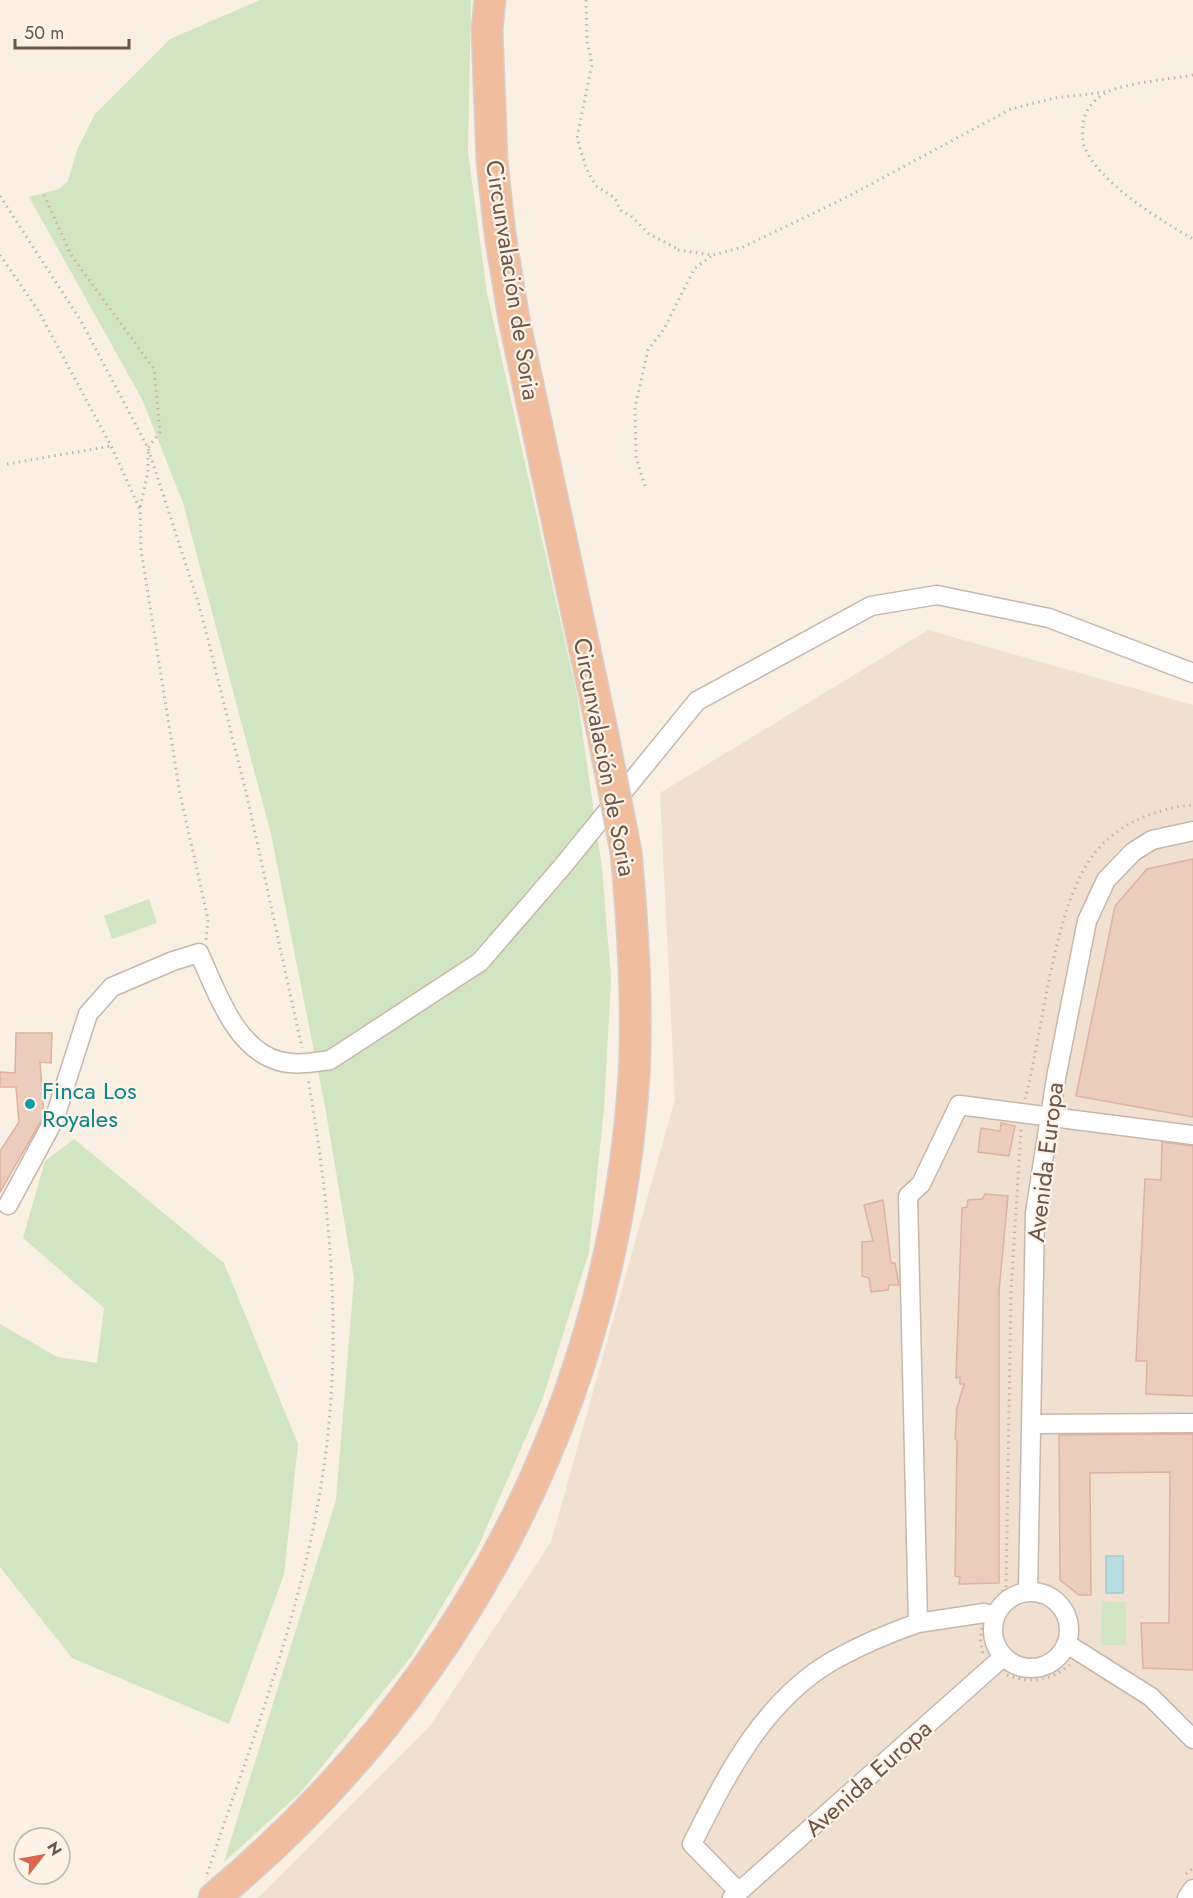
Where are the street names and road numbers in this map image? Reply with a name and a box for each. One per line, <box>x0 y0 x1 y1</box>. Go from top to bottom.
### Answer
street label: Circunvalación de Soria <box>477 158 549 402</box>
street label: Circunvalación de Soria <box>565 635 645 879</box>
street label: Avenida Europa <box>1018 1080 1072 1244</box>
street label: Avenida Europa <box>797 1711 939 1845</box>

